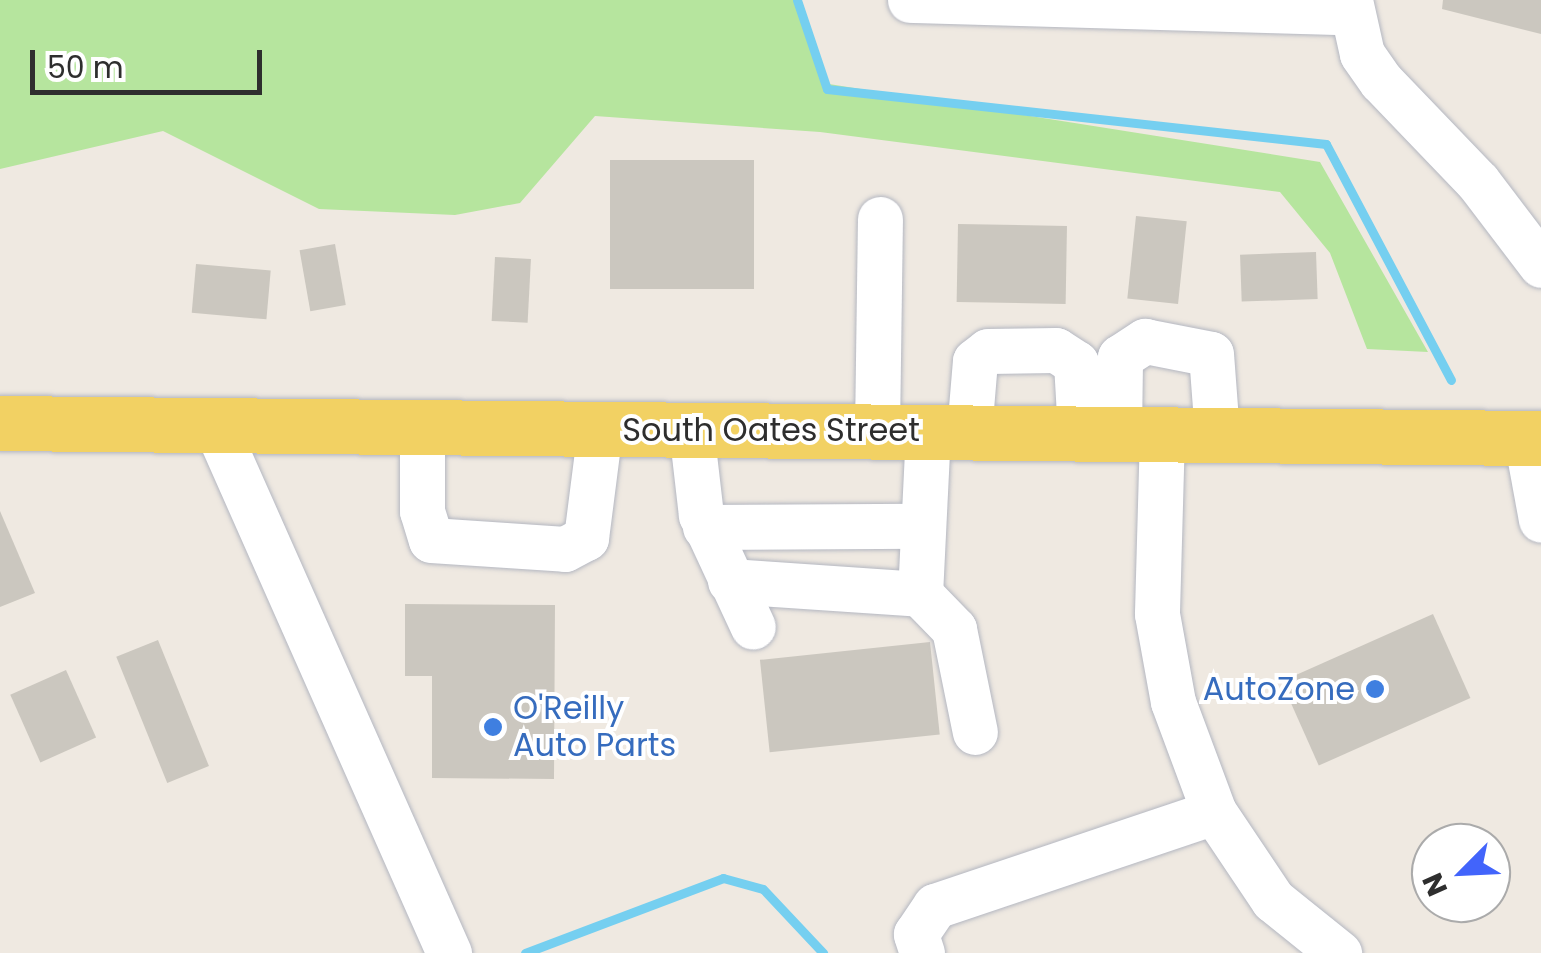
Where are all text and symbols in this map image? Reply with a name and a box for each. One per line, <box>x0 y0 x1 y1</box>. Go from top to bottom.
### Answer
scale bar <box>35 30 268 92</box>
text: 50 m <box>47 46 124 89</box>
street label: South Oates Street <box>622 411 920 449</box>
place label: AutoZone <box>1203 670 1355 708</box>
marker: AutoZone <box>1364 678 1386 700</box>
place label: O'Reilly Auto Parts <box>513 690 676 765</box>
marker: O'Reilly Auto Parts <box>482 716 504 738</box>
north arrow <box>1411 823 1511 923</box>
text: N <box>1413 867 1457 902</box>

